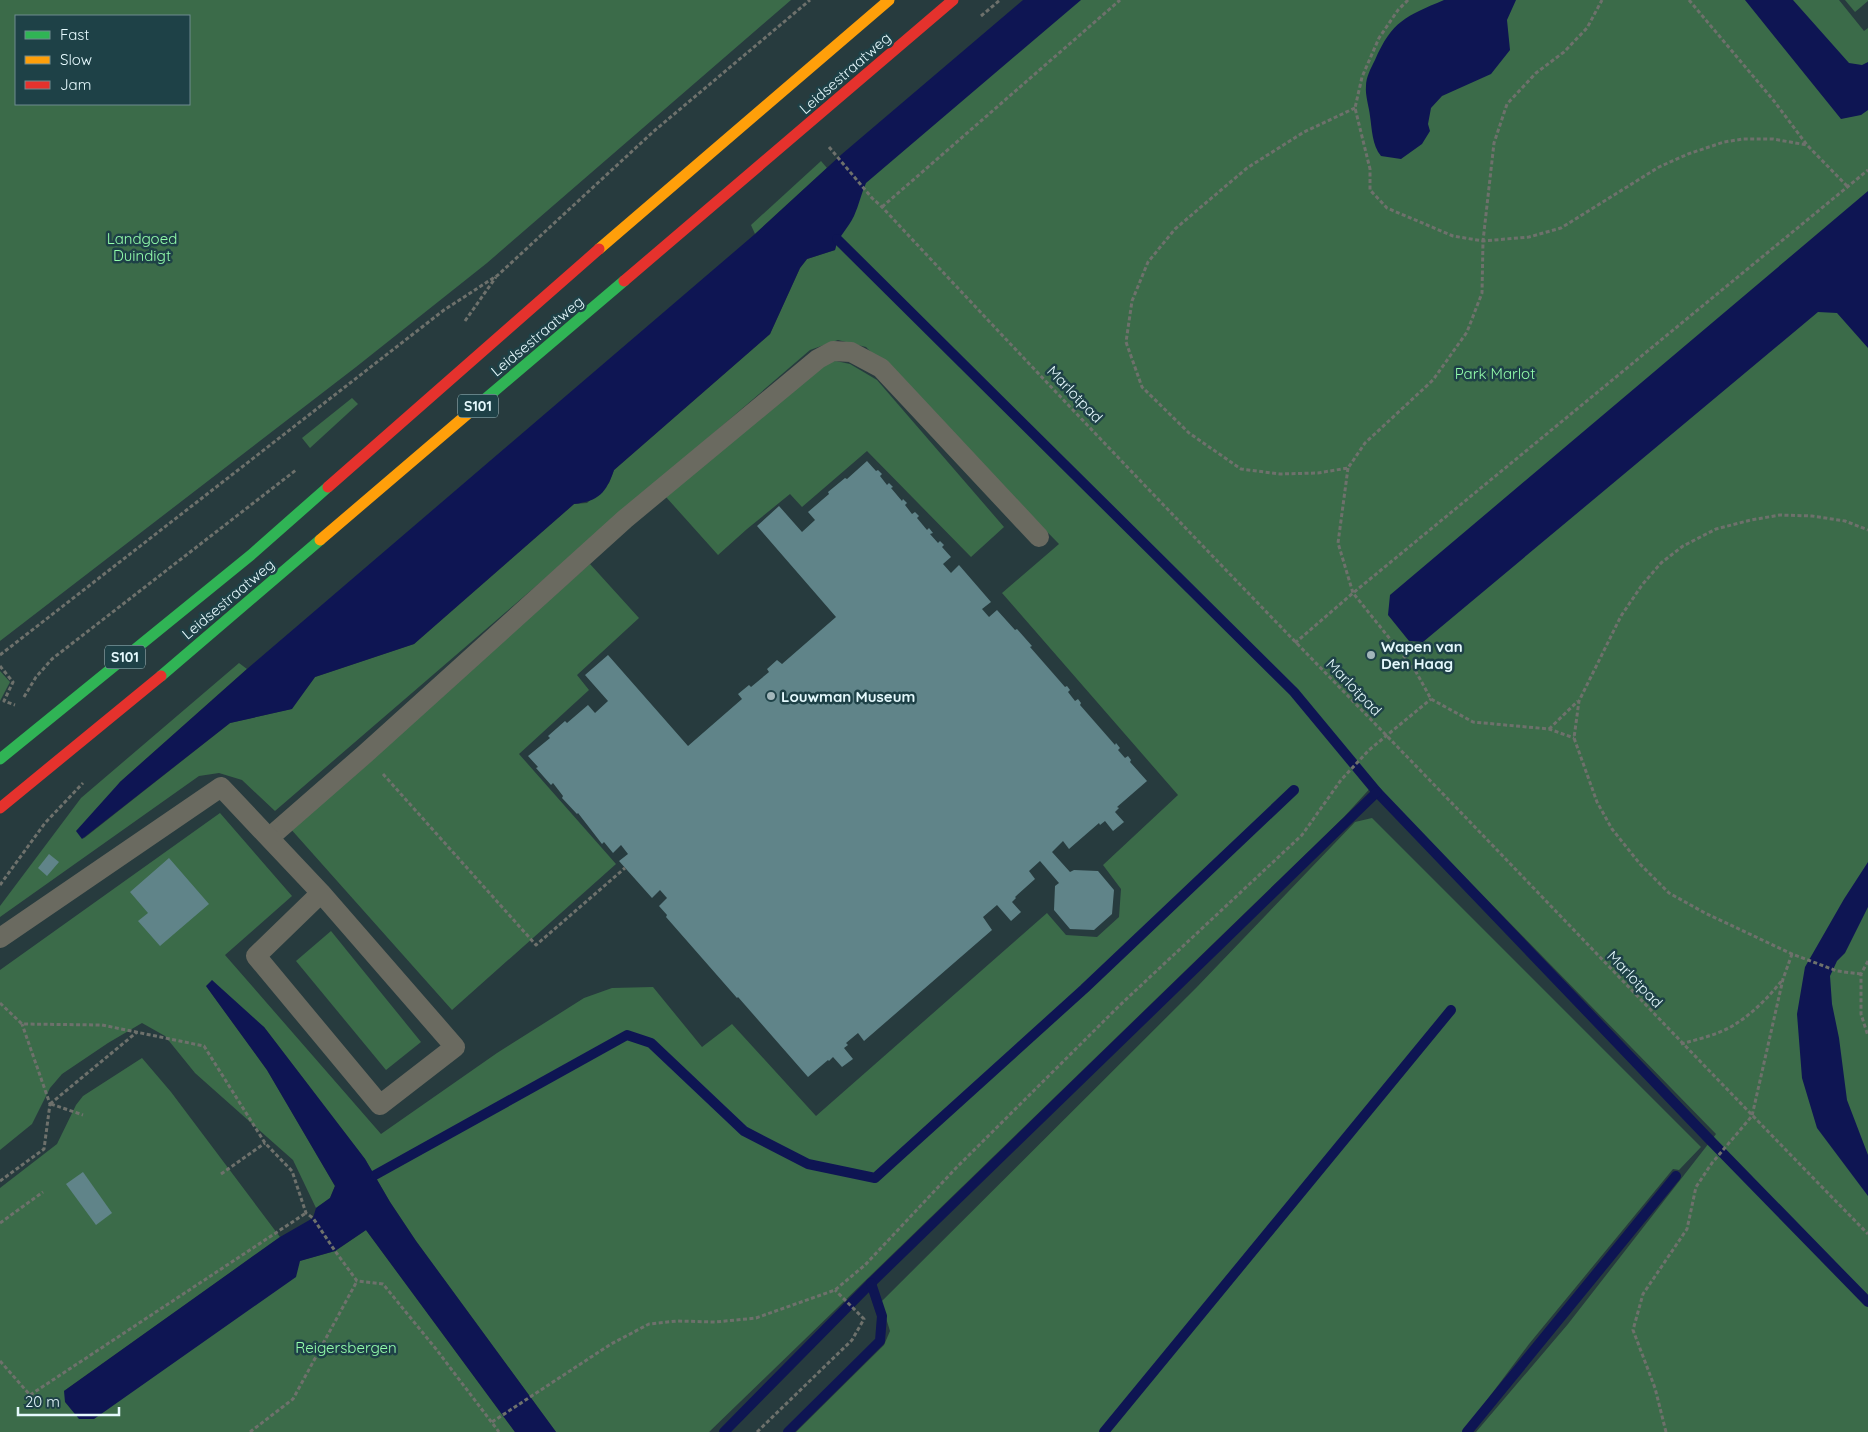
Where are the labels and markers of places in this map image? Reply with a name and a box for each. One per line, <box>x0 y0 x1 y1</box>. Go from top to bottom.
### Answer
place label: Wapen van Den Haag <box>1381 637 1463 673</box>
marker: Wapen van Den Haag <box>1365 649 1377 661</box>
place label: Louwman Museum <box>781 687 915 706</box>
marker: Louwman Museum <box>765 690 777 702</box>

